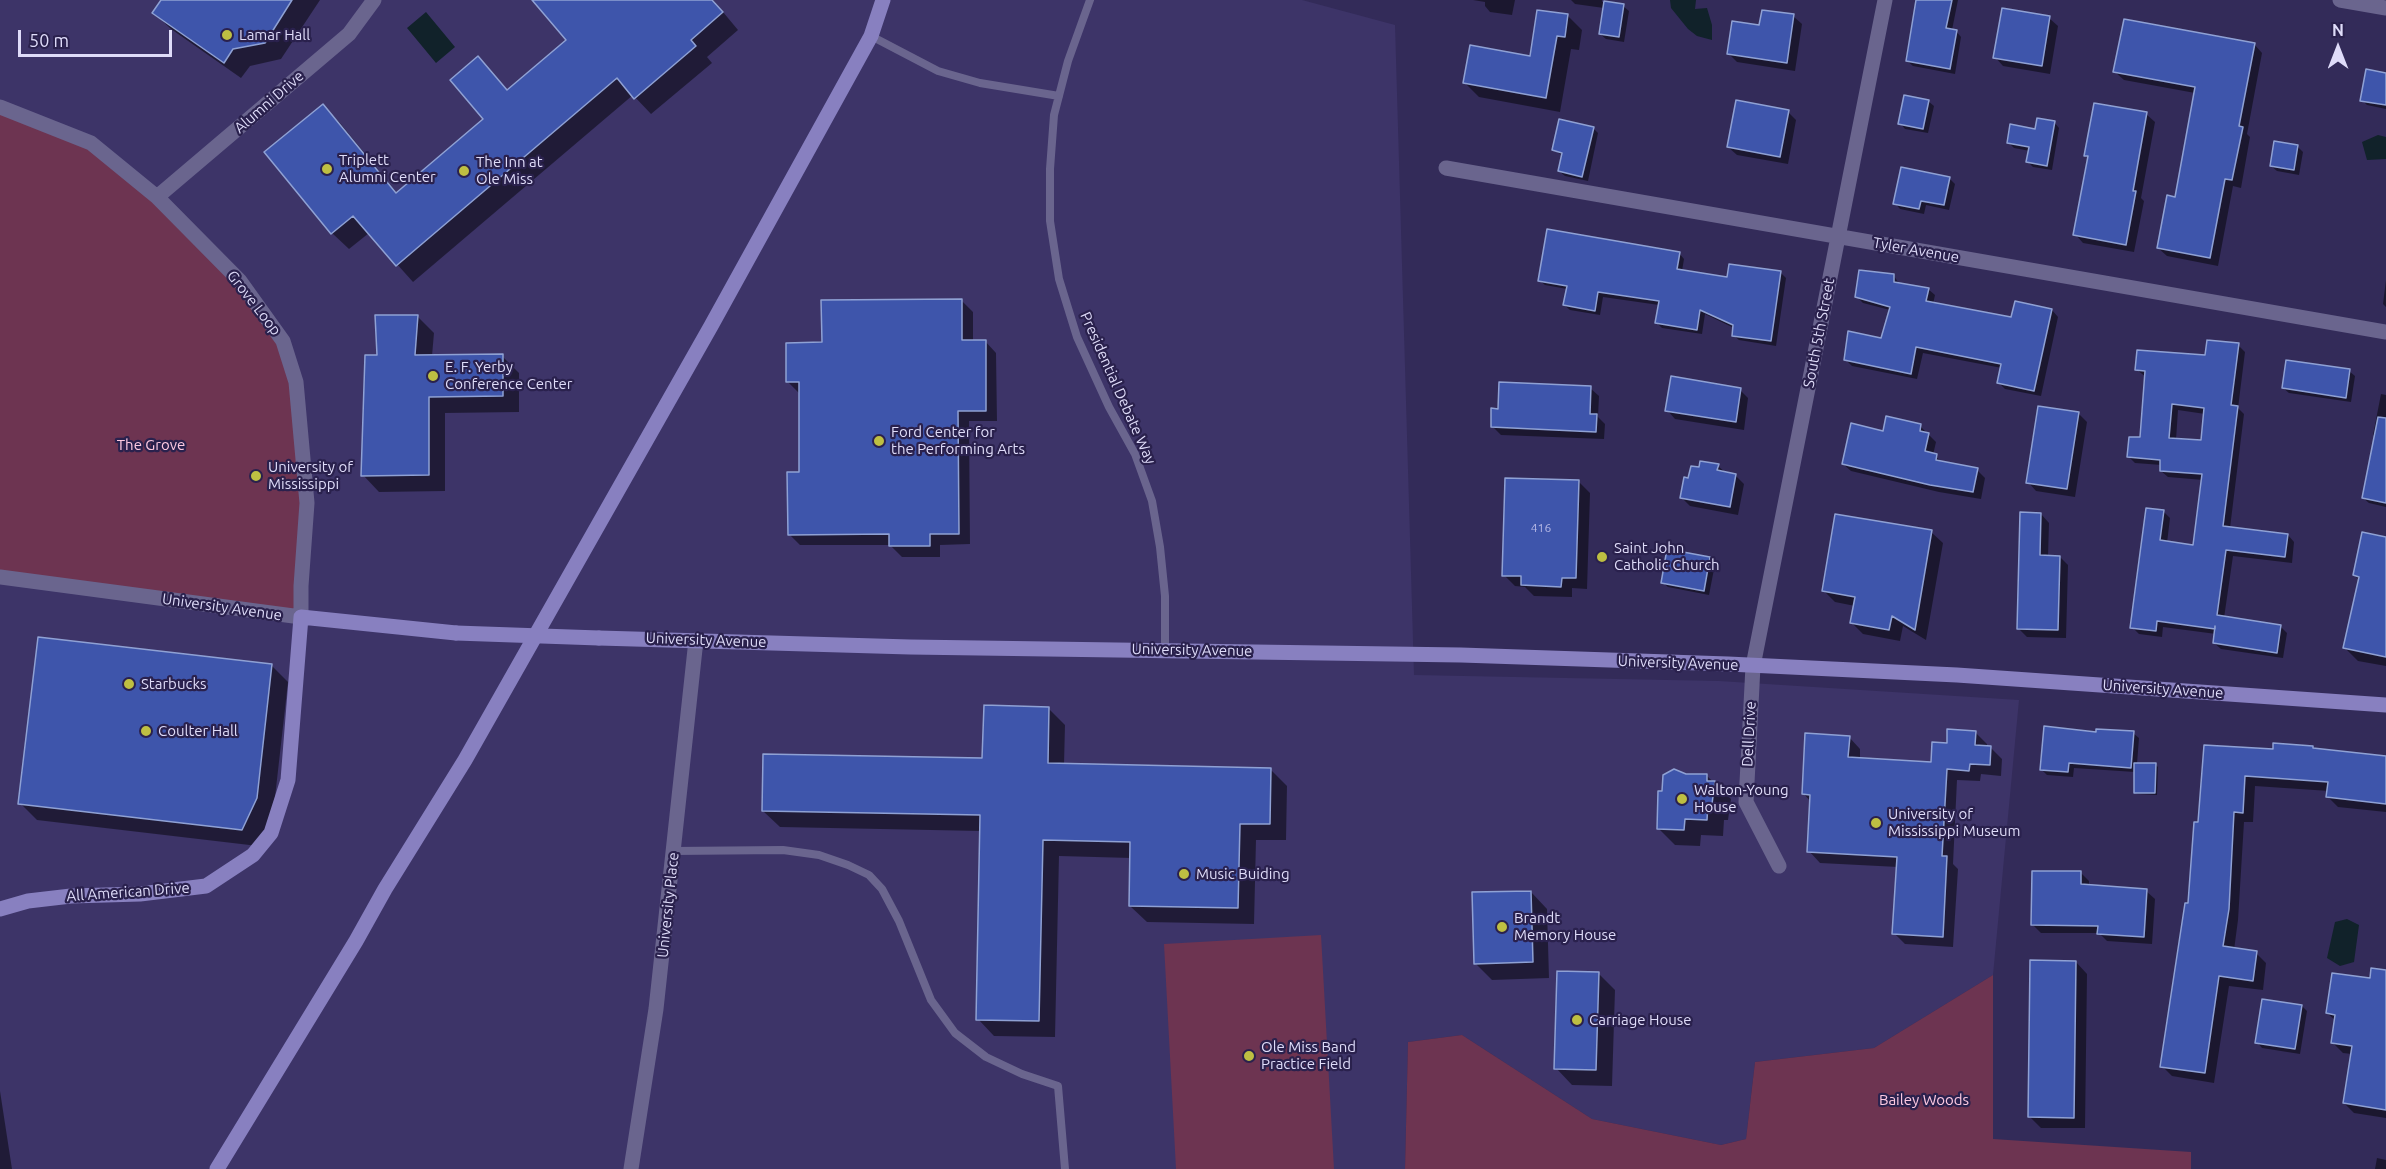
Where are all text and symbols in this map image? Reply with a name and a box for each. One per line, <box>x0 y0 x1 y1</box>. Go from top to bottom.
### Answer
scale bar <box>21 18 176 56</box>
north arrow <box>2308 18 2368 78</box>
text: N <box>2332 21 2344 39</box>
place label: Lamar Hall <box>239 26 310 44</box>
marker: Lamar Hall <box>220 28 234 42</box>
text: 50 m <box>29 30 69 50</box>
street label: Alumni Drive <box>231 67 307 137</box>
place label: Triplett Alumni Center <box>339 151 436 186</box>
place label: The Inn at Ole Miss <box>476 153 543 188</box>
marker: Triplett Alumni Center <box>320 162 334 176</box>
marker: The Inn at Ole Miss <box>457 164 471 178</box>
street label: Tyler Avenue <box>1872 234 1960 266</box>
street label: Grove Loop <box>223 267 285 339</box>
street label: South 5th Street <box>1800 277 1838 389</box>
street label: Presidential Debate Way <box>1076 309 1160 467</box>
place label: E. F. Yerby Conference Center <box>445 358 573 393</box>
marker: E. F. Yerby Conference Center <box>426 369 440 383</box>
place label: Ford Center for the Performing Arts <box>891 423 1025 458</box>
marker: Ford Center for the Performing Arts <box>872 434 886 448</box>
park label: The Grove <box>117 436 185 454</box>
place label: University of Mississippi <box>268 458 353 493</box>
marker: University of Mississippi <box>249 469 263 483</box>
house number: 416 <box>1531 521 1551 535</box>
place label: Saint John Catholic Church <box>1614 539 1720 574</box>
marker: Saint John Catholic Church <box>1595 550 1609 564</box>
street label: University Avenue <box>161 590 283 624</box>
street label: University Avenue <box>645 629 767 651</box>
street label: University Avenue <box>1131 640 1253 660</box>
street label: University Avenue <box>1617 652 1739 674</box>
place label: Starbucks <box>141 675 207 693</box>
street label: University Avenue <box>2102 676 2224 702</box>
marker: Starbucks <box>122 677 136 691</box>
street label: Dell Drive <box>1738 701 1760 767</box>
place label: Coulter Hall <box>158 722 238 740</box>
marker: Coulter Hall <box>139 724 153 738</box>
place label: Walton-Young House <box>1694 781 1789 816</box>
marker: Walton-Young House <box>1675 792 1689 806</box>
place label: University of Mississippi Museum <box>1888 805 2021 840</box>
marker: University of Mississippi Museum <box>1869 816 1883 830</box>
street label: University Place <box>653 851 683 959</box>
place label: Music Buiding <box>1196 865 1290 883</box>
marker: Music Buiding <box>1177 867 1191 881</box>
street label: All American Drive <box>66 879 190 905</box>
place label: Brandt Memory House <box>1514 909 1616 944</box>
marker: Brandt Memory House <box>1495 920 1509 934</box>
place label: Carriage House <box>1589 1011 1692 1029</box>
marker: Carriage House <box>1570 1013 1584 1027</box>
place label: Ole Miss Band Practice Field <box>1261 1038 1356 1073</box>
marker: Ole Miss Band Practice Field <box>1242 1049 1256 1063</box>
park label: Bailey Woods <box>1879 1091 1969 1109</box>

